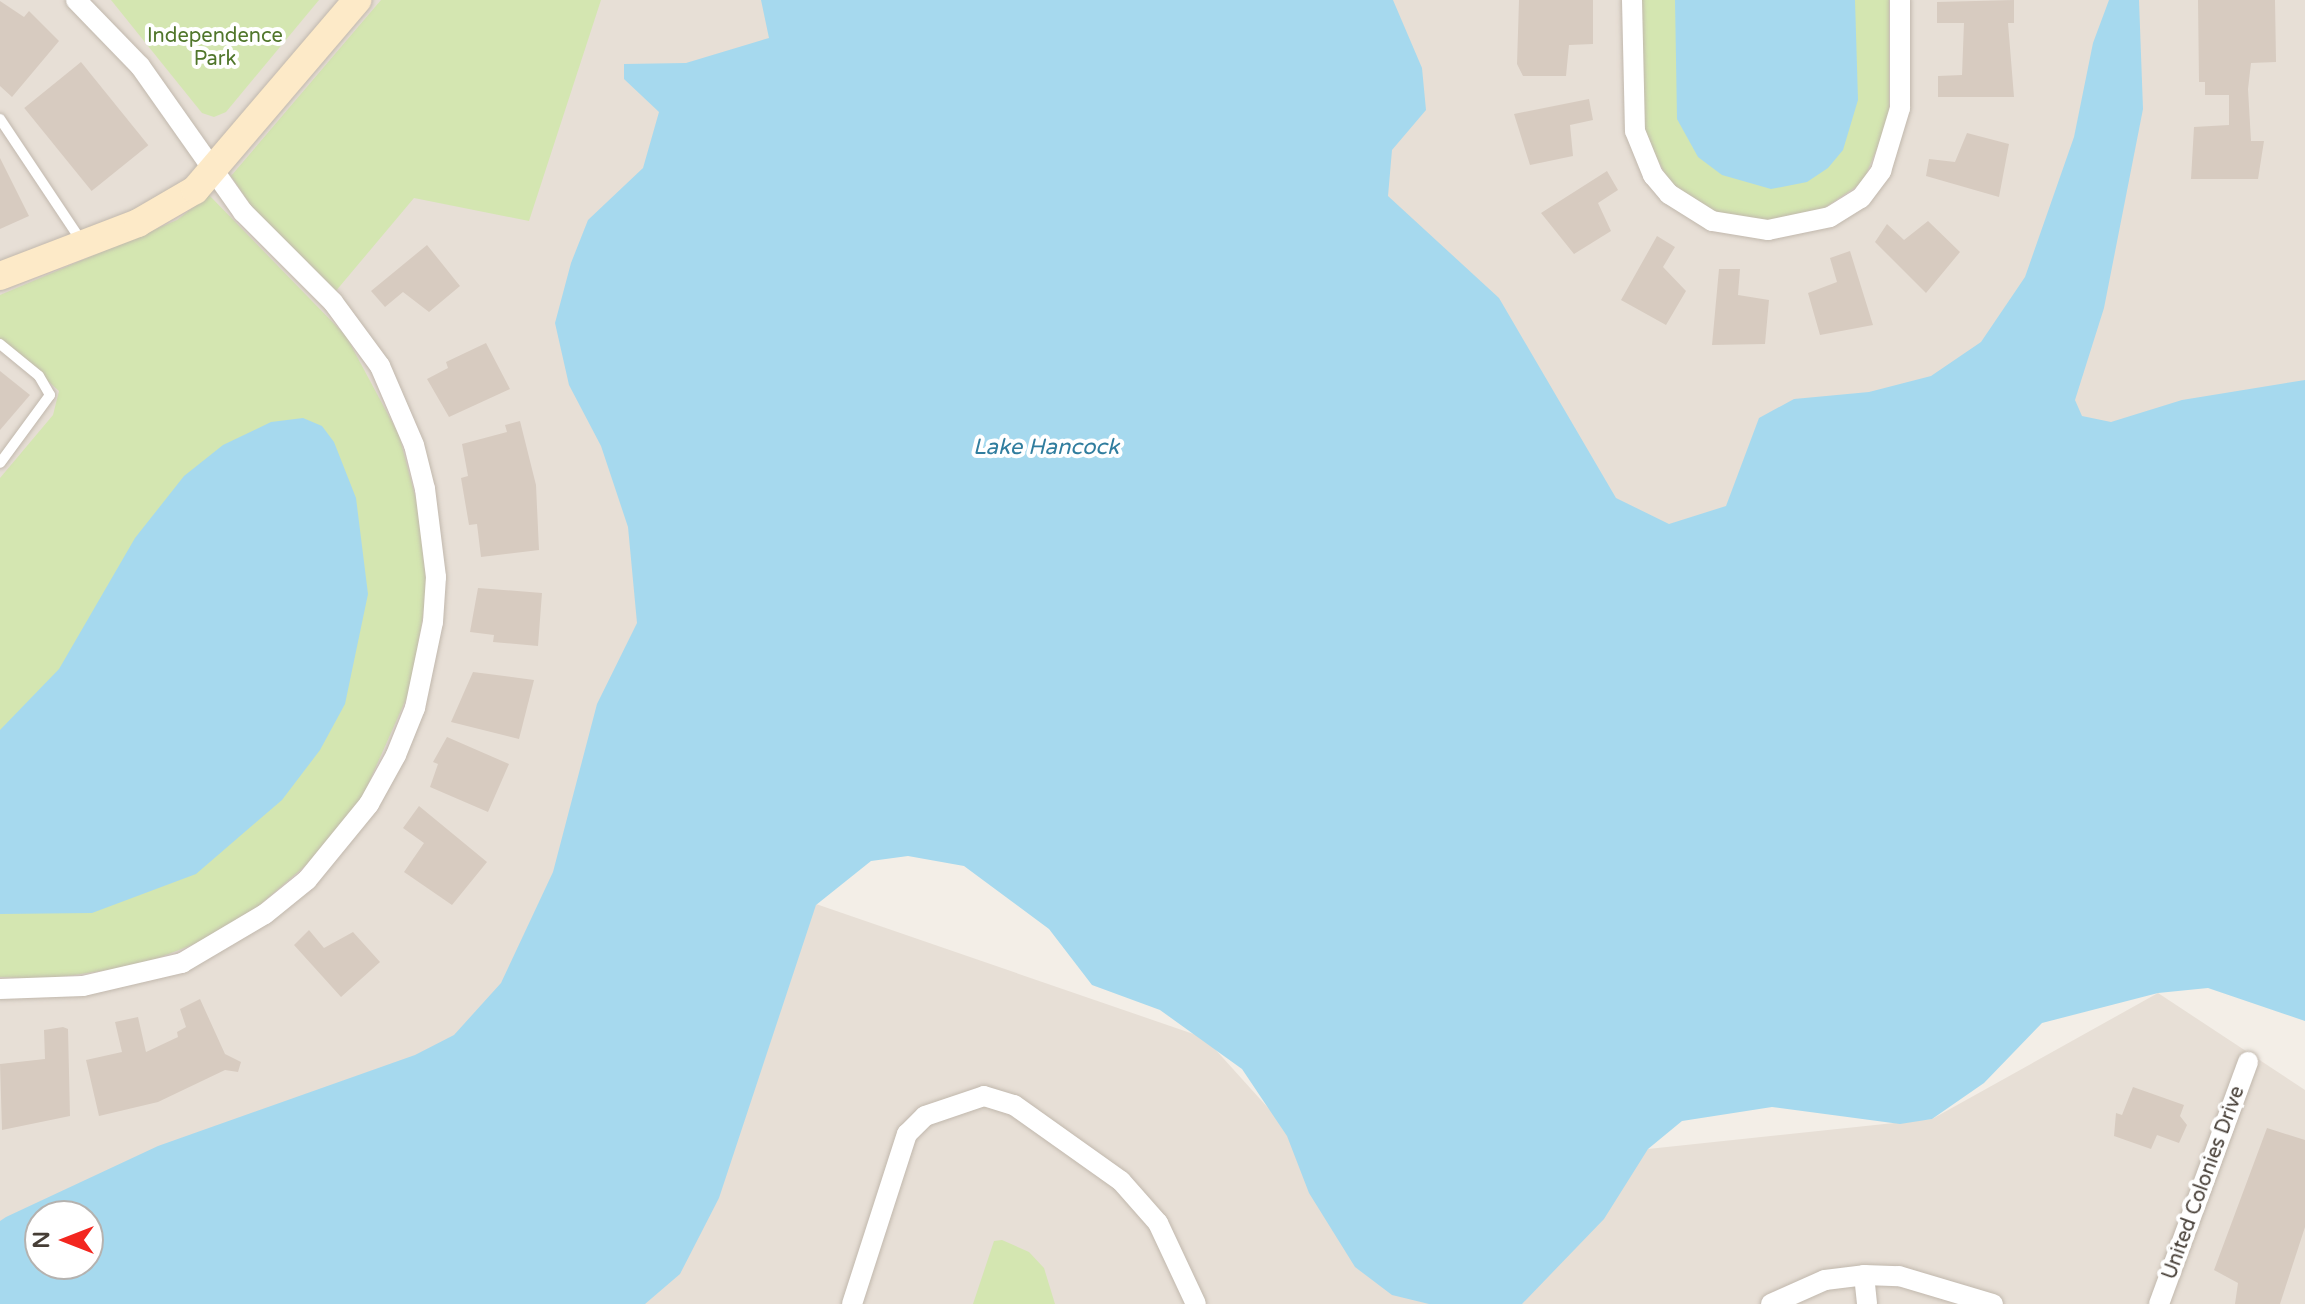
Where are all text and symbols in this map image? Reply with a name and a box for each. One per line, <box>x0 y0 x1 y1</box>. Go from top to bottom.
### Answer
park label: Independence Park <box>147 25 283 72</box>
water label: Lake Hancock <box>973 435 1119 461</box>
street label: United Colonies Drive <box>2158 1083 2250 1283</box>
north arrow <box>24 1200 104 1280</box>
text: N <box>29 1231 55 1249</box>

